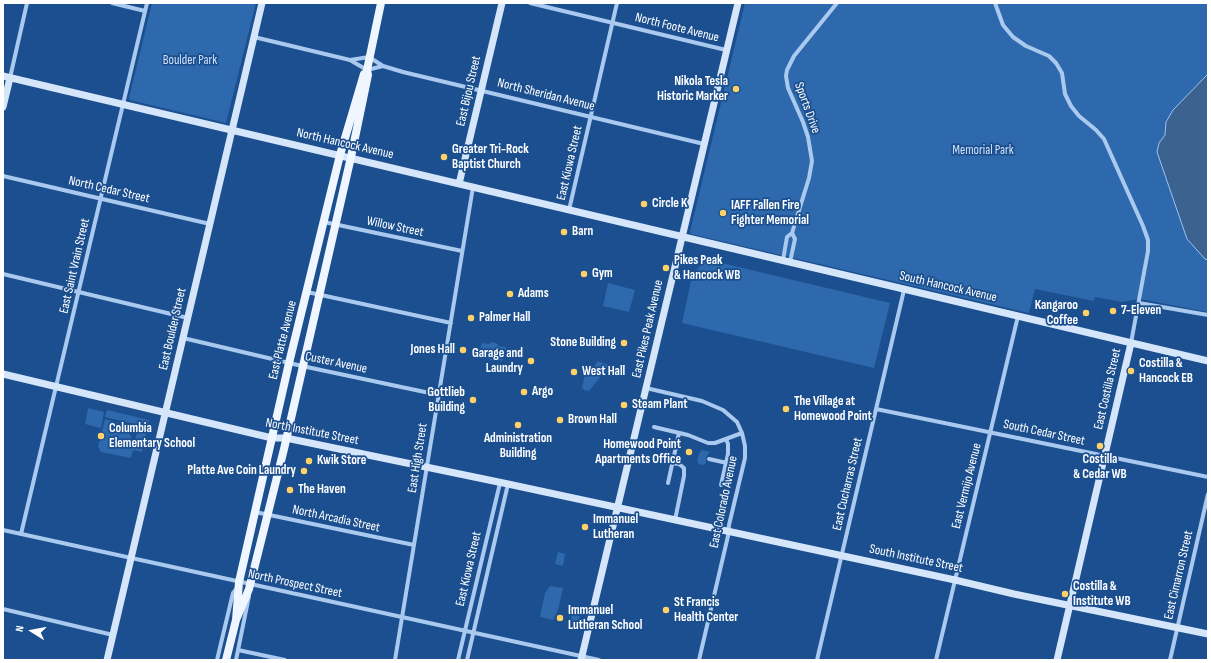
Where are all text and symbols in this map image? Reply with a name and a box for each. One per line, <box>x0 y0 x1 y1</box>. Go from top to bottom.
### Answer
street label: North Foote Avenue <box>633 10 721 46</box>
park label: Boulder Park <box>163 53 217 69</box>
street label: East Bijou Street <box>453 54 485 128</box>
place label: Nikola Tesla Historic Marker <box>657 74 728 105</box>
street label: North Sheridan Avenue <box>496 75 596 115</box>
street label: Sports Drive <box>791 80 823 136</box>
marker: Nikola Tesla Historic Marker <box>731 84 741 94</box>
street label: East Kiowa Street <box>554 124 586 202</box>
street label: North Hancock Avenue <box>295 125 395 163</box>
place label: Greater Tri-Rock Baptist Church <box>452 142 529 173</box>
park label: Memorial Park <box>952 143 1014 159</box>
marker: Greater Tri-Rock Baptist Church <box>439 152 449 162</box>
street label: North Cedar Street <box>67 173 151 207</box>
place label: Circle K <box>652 196 687 212</box>
place label: IAFF Fallen Fire Fighter Memorial <box>731 198 809 229</box>
marker: Circle K <box>639 199 649 209</box>
marker: IAFF Fallen Fire Fighter Memorial <box>718 208 728 218</box>
street label: Willow Street <box>365 213 425 241</box>
street label: East Saint Vrain Street <box>56 217 94 315</box>
place label: Barn <box>572 224 593 240</box>
marker: Barn <box>559 227 569 237</box>
place label: Pikes Peak & Hancock WB <box>674 253 740 284</box>
marker: Pikes Peak & Hancock WB <box>661 263 671 273</box>
place label: Gym <box>592 266 613 282</box>
street label: South Hancock Avenue <box>898 268 998 306</box>
marker: Gym <box>579 269 589 279</box>
street label: East Pikes Peak Avenue <box>629 279 667 379</box>
street label: East Boulder Street <box>156 286 190 372</box>
place label: Adams <box>518 286 549 302</box>
marker: Adams <box>505 289 515 299</box>
place label: Kangaroo Coffee <box>1035 298 1078 329</box>
street label: East Platte Avenue <box>266 299 300 381</box>
place label: 7-Eleven <box>1121 303 1161 319</box>
marker: 7-Eleven <box>1108 306 1118 316</box>
marker: Kangaroo Coffee <box>1081 308 1091 318</box>
place label: Palmer Hall <box>479 310 530 326</box>
marker: Palmer Hall <box>466 313 476 323</box>
place label: Stone Building <box>550 335 616 351</box>
marker: Stone Building <box>619 338 629 348</box>
place label: Jones Hall <box>411 342 455 358</box>
marker: Jones Hall <box>458 345 468 355</box>
place label: Garage and Laundry <box>472 346 523 377</box>
street label: East Costilla Street <box>1091 347 1125 431</box>
street label: Custer Avenue <box>304 349 368 377</box>
marker: Garage and Laundry <box>526 356 536 366</box>
place label: Costilla & Hancock EB <box>1139 356 1193 387</box>
place label: West Hall <box>582 364 625 380</box>
marker: Costilla & Hancock EB <box>1126 366 1136 376</box>
marker: West Hall <box>569 367 579 377</box>
place label: Argo <box>532 384 553 400</box>
place label: Gottlieb Building <box>427 385 465 416</box>
marker: Argo <box>519 387 529 397</box>
place label: The Village at Homewood Point <box>794 394 872 425</box>
marker: Gottlieb Building <box>468 395 478 405</box>
place label: Steam Plant <box>632 397 688 413</box>
marker: Steam Plant <box>619 400 629 410</box>
marker: The Village at Homewood Point <box>781 404 791 414</box>
place label: Brown Hall <box>568 412 617 428</box>
street label: North Institute Street <box>264 415 360 449</box>
marker: Brown Hall <box>555 415 565 425</box>
street label: South Cedar Street <box>1002 417 1086 449</box>
marker: Administration Building <box>513 420 523 430</box>
place label: Columbia Elementary School <box>109 421 195 452</box>
street label: East High Street <box>405 422 431 494</box>
marker: Columbia Elementary School <box>96 431 106 441</box>
place label: Administration Building <box>484 431 552 462</box>
street label: East Cucharras Street <box>830 436 866 532</box>
place label: Homewood Point Apartments Office <box>595 437 681 468</box>
marker: Costilla & Cedar WB <box>1095 441 1105 451</box>
street label: East Vermijo Avenue <box>949 442 985 530</box>
marker: Homewood Point Apartments Office <box>684 447 694 457</box>
place label: Costilla & Cedar WB <box>1073 452 1127 483</box>
place label: Kwik Store <box>317 453 366 469</box>
street label: East Colorado Avenue <box>707 455 741 549</box>
marker: Kwik Store <box>304 456 314 466</box>
place label: Platte Ave Coin Laundry <box>187 463 296 479</box>
marker: Platte Ave Coin Laundry <box>299 466 309 476</box>
place label: The Haven <box>298 482 346 498</box>
marker: The Haven <box>285 485 295 495</box>
street label: North Arcadia Street <box>291 502 381 536</box>
place label: Immanuel Lutheran <box>593 512 638 543</box>
marker: Immanuel Lutheran <box>580 522 590 532</box>
street label: East Cimarron Street <box>1161 529 1197 621</box>
street label: East Kiowa Street <box>453 530 485 608</box>
street label: South Institute Street <box>868 541 964 577</box>
street label: North Prospect Street <box>247 566 343 602</box>
place label: Costilla & Institute WB <box>1073 579 1131 610</box>
marker: Costilla & Institute WB <box>1060 589 1070 599</box>
place label: St Francis Health Center <box>674 595 738 626</box>
place label: Immanuel Lutheran School <box>568 603 642 634</box>
marker: St Francis Health Center <box>661 605 671 615</box>
north arrow <box>12 611 52 651</box>
marker: Immanuel Lutheran School <box>555 613 565 623</box>
text: N <box>13 624 27 633</box>

